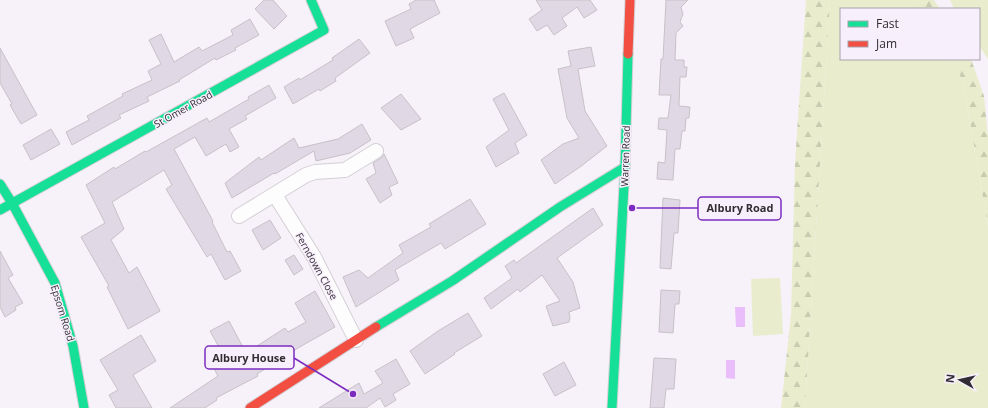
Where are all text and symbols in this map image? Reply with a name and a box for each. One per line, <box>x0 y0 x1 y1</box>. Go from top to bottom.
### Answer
legend <box>840 8 980 60</box>
text: Fast <box>876 15 899 32</box>
text: Jam <box>875 35 897 52</box>
street label: St Omer Road <box>151 87 215 131</box>
street label: Warren Road <box>617 125 633 187</box>
callout: Albury Road <box>698 197 781 220</box>
text: Albury Road <box>707 200 773 215</box>
street label: Ferndown Close <box>293 230 341 302</box>
street label: Epsom Road <box>48 283 78 343</box>
callout: Albury House <box>205 346 294 369</box>
text: Albury House <box>212 350 286 365</box>
north arrow <box>940 360 980 400</box>
text: N <box>942 373 958 384</box>

